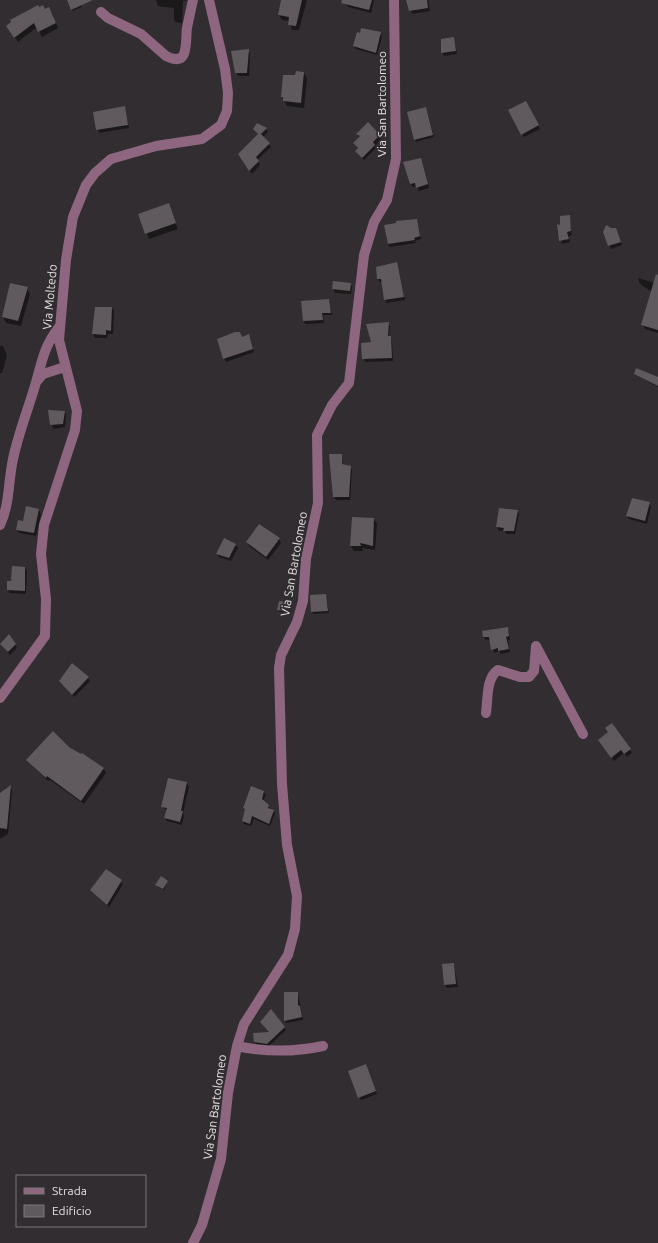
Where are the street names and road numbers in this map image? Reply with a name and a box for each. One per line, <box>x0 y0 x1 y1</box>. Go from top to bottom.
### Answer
street label: Via San Bartolomeo <box>375 51 388 157</box>
street label: Via Moltedo <box>40 264 59 330</box>
street label: Via San Bartolomeo <box>278 511 309 617</box>
street label: Via San Bartolomeo <box>201 1053 228 1160</box>

